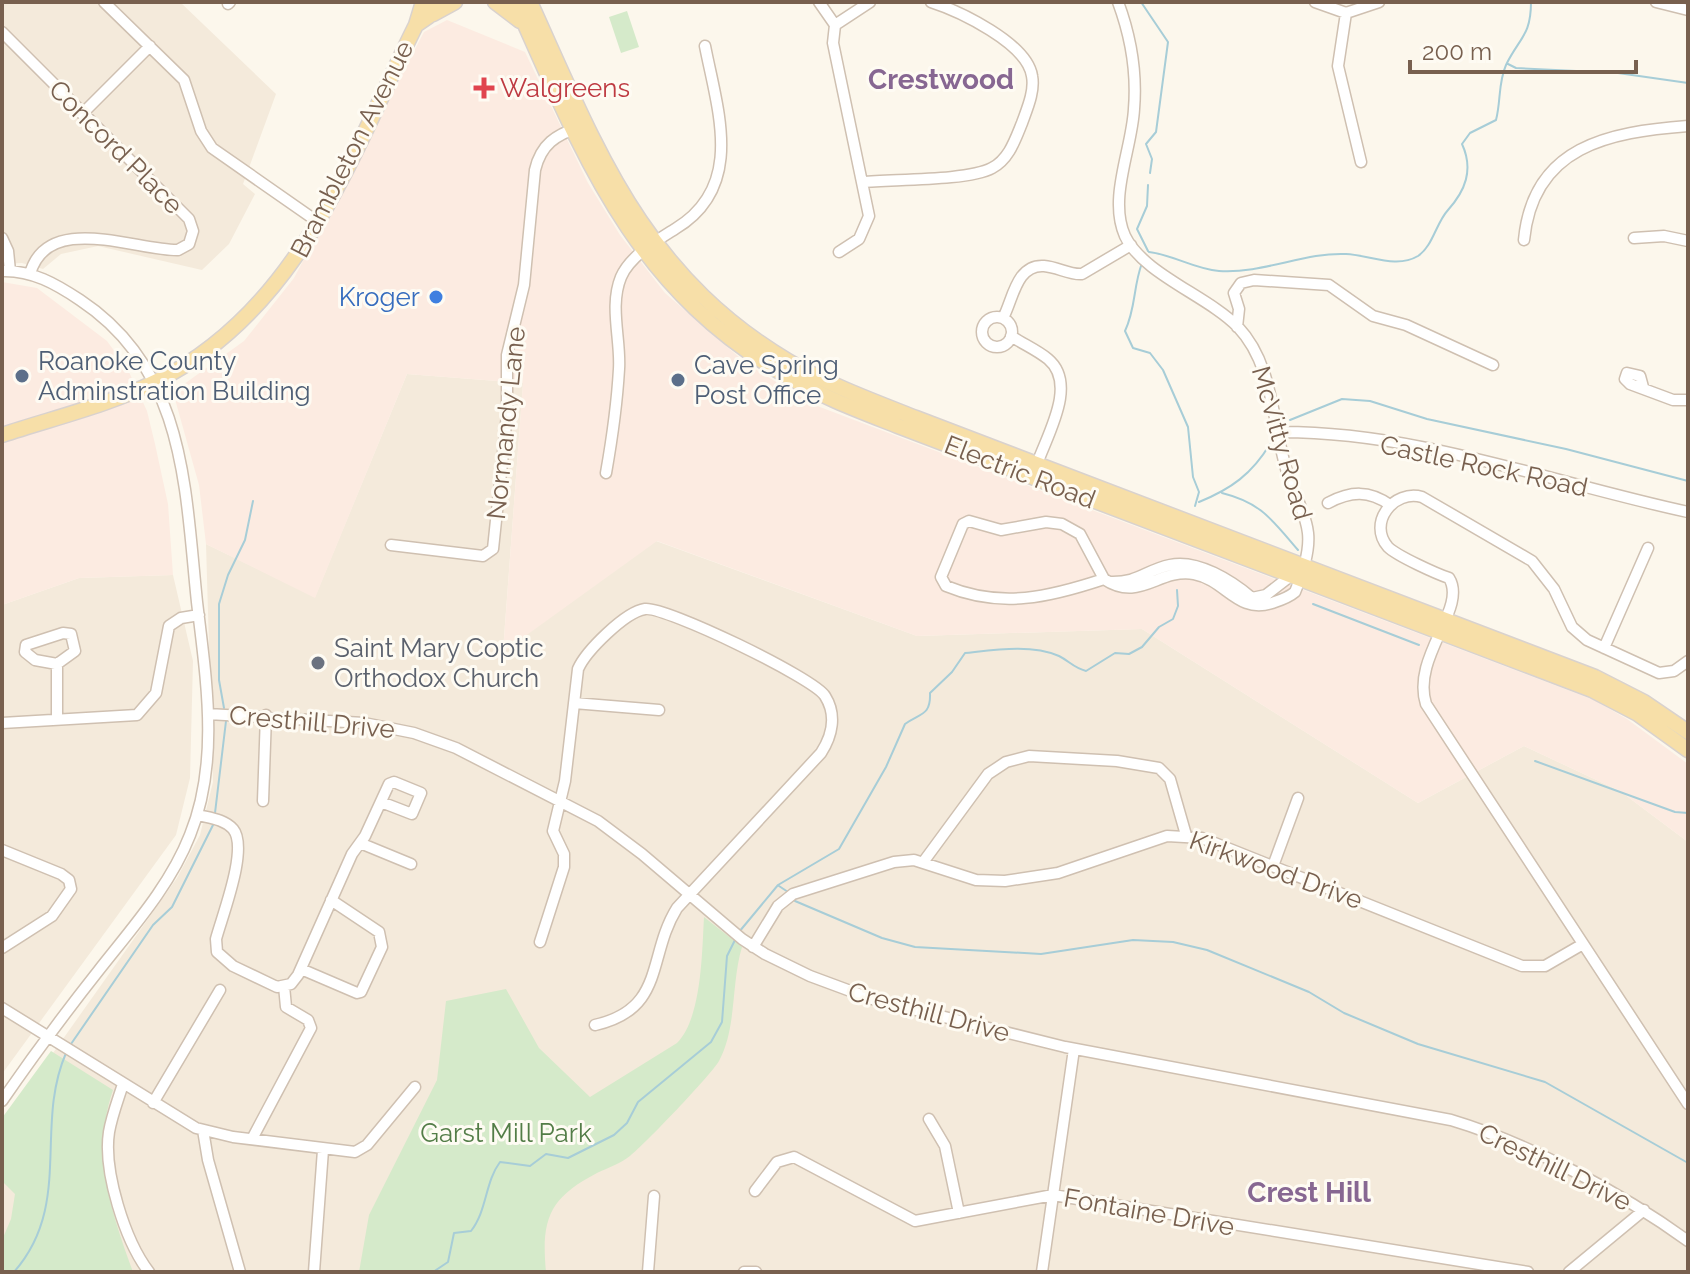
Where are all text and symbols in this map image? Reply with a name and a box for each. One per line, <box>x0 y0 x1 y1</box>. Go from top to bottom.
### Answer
scale bar <box>1410 24 1636 74</box>
street label: Brambleton Avenue <box>284 36 420 262</box>
text: 200 m <box>1422 37 1492 66</box>
district label: Crestwood <box>868 63 1014 96</box>
place label: Walgreens <box>500 73 630 103</box>
street label: Concord Place <box>43 74 189 220</box>
marker: Walgreens <box>475 79 493 97</box>
place label: Kroger <box>339 282 420 312</box>
marker: Kroger <box>427 288 445 306</box>
street label: Normandy Lane <box>481 325 531 521</box>
place label: Roanoke County Adminstration Building <box>38 346 311 406</box>
place label: Cave Spring Post Office <box>694 350 839 410</box>
street label: McVitty Road <box>1246 363 1318 523</box>
marker: Roanoke County Adminstration Building <box>13 367 31 385</box>
marker: Cave Spring Post Office <box>669 371 687 389</box>
street label: Electric Road <box>940 429 1100 515</box>
street label: Castle Rock Road <box>1378 429 1590 503</box>
place label: Saint Mary Coptic Orthodox Church <box>334 633 544 693</box>
marker: Saint Mary Coptic Orthodox Church <box>309 654 327 672</box>
street label: Cresthill Drive <box>228 700 396 744</box>
street label: Kirkwood Drive <box>1185 825 1367 915</box>
street label: Cresthill Drive <box>845 976 1013 1048</box>
street label: Cresthill Drive <box>1474 1117 1636 1217</box>
park label: Garst Mill Park <box>420 1118 592 1148</box>
district label: Crest Hill <box>1247 1176 1371 1209</box>
street label: Fontaine Drive <box>1061 1182 1237 1242</box>

